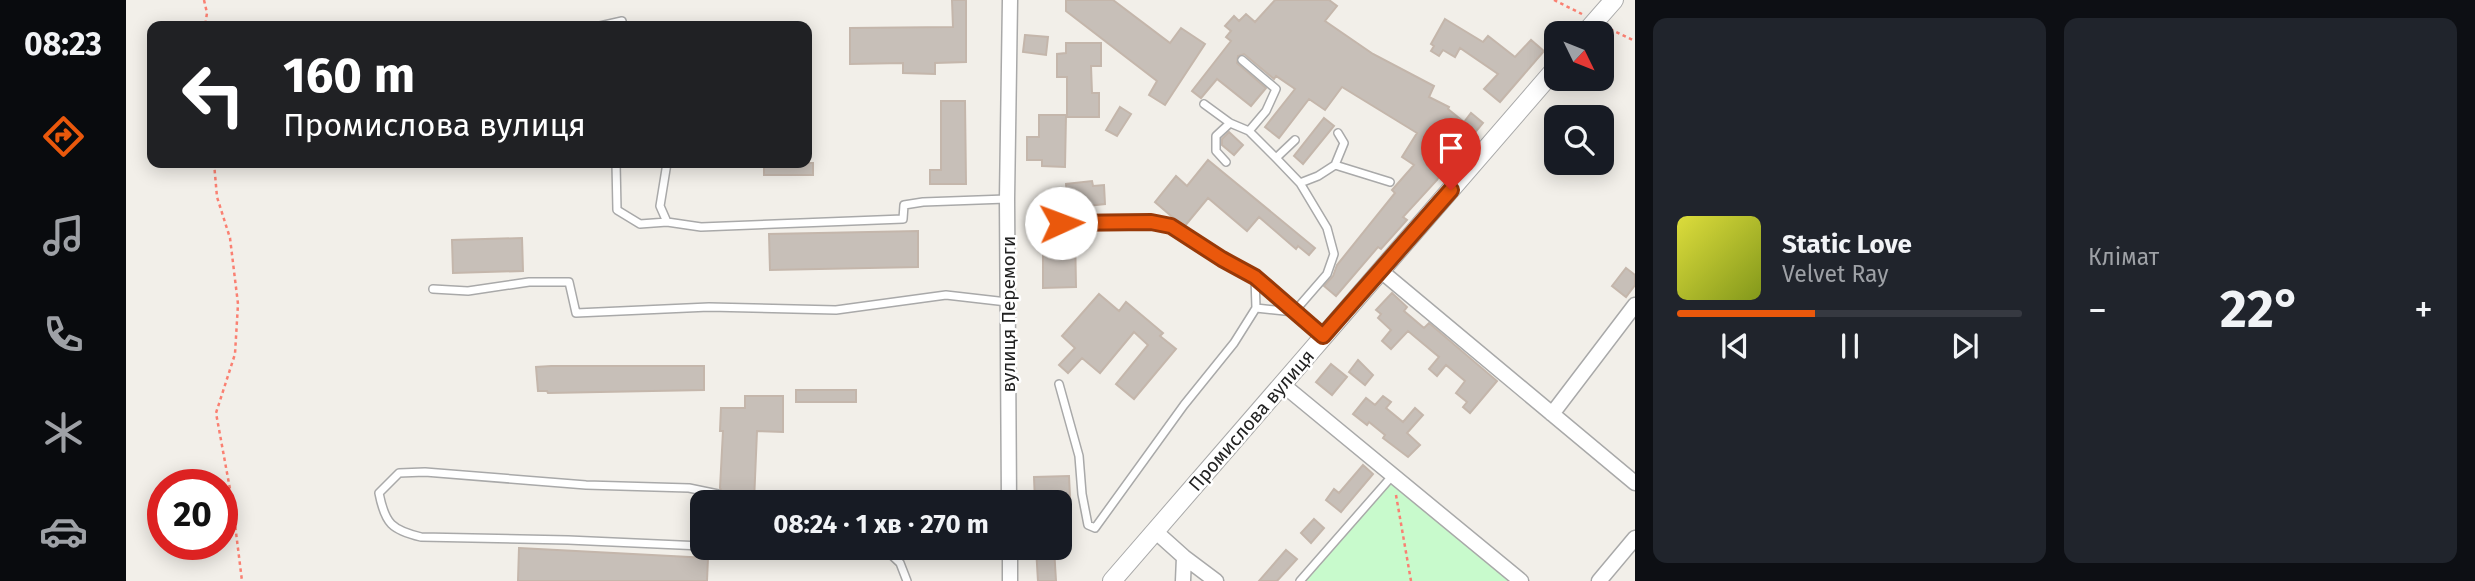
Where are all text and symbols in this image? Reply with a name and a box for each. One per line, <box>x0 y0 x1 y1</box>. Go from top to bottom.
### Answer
north arrow <box>1544 21 1614 91</box>
map controls <box>1544 21 1614 175</box>
text: 08:23 <box>24 25 102 63</box>
text: 160 m <box>283 46 415 105</box>
icon: left <box>168 49 259 140</box>
button: search <box>1544 105 1614 175</box>
text: Промислова вулиця <box>283 106 586 144</box>
icon: directions <box>39 112 88 161</box>
pin <box>1421 118 1481 190</box>
icon: arrive <box>1432 129 1470 167</box>
position arrow <box>1024 186 1098 260</box>
icon: music <box>39 211 88 260</box>
text: Static Love <box>1782 229 1912 260</box>
street label: вулиця Перемоги <box>997 236 1020 392</box>
text: Клімат <box>2088 243 2159 271</box>
text: Velvet Ray <box>1782 260 1889 288</box>
text: 22° <box>2220 278 2301 341</box>
text: − <box>2088 287 2107 333</box>
text: + <box>2414 287 2433 333</box>
icon: phone <box>39 310 88 359</box>
icon: previous <box>1716 327 1754 365</box>
icon: pause <box>1831 327 1869 365</box>
icon: next <box>1946 327 1984 365</box>
street label: Промислова вулиця <box>1184 345 1319 496</box>
icon: climate <box>39 408 88 457</box>
speed limit sign: 20 <box>147 469 238 560</box>
icon: car <box>39 507 88 556</box>
text: 08:24 · 1 хв · 270 m <box>773 509 989 540</box>

